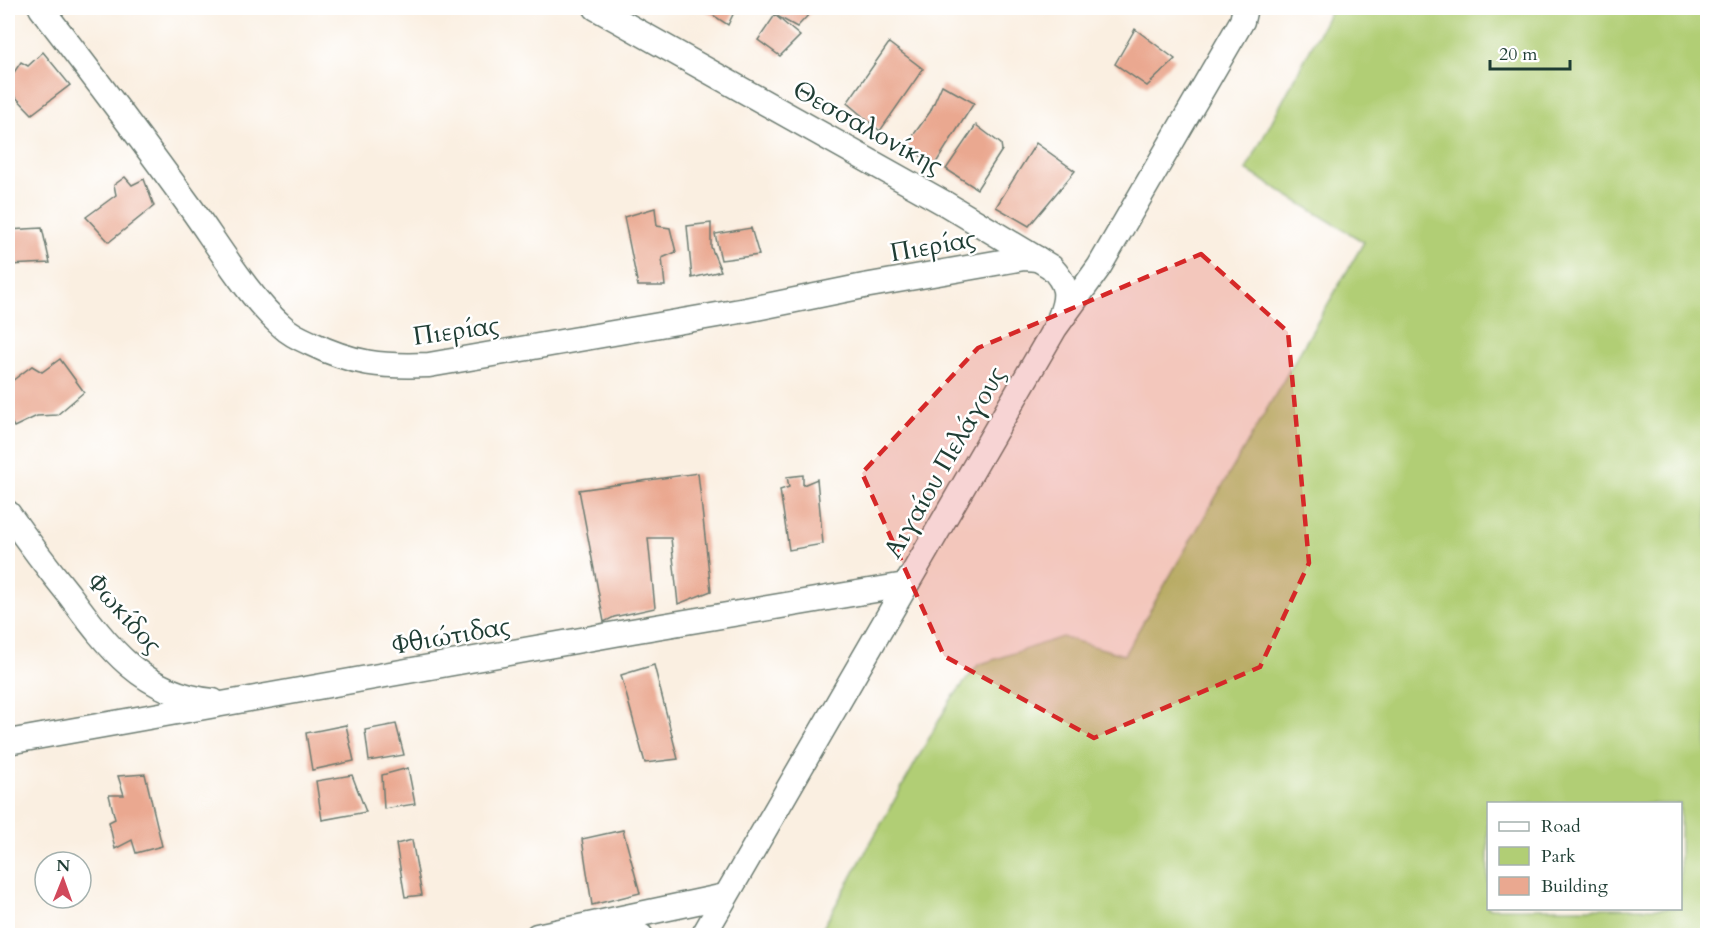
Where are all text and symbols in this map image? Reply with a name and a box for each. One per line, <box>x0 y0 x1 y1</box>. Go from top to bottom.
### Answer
scale bar <box>1490 33 1570 71</box>
text: 20 m <box>1499 42 1538 67</box>
street label: Θεσσαλονίκης <box>786 72 949 183</box>
street label: Πιερίας <box>887 221 979 270</box>
street label: Πιερίας <box>411 307 502 354</box>
street label: Αιγαίου Πελάγους <box>875 360 1014 565</box>
street label: Φωκίδος <box>79 565 170 661</box>
street label: Φθιώτιδας <box>389 608 513 663</box>
legend <box>1487 802 1682 910</box>
text: Road <box>1541 814 1581 839</box>
text: Park <box>1541 844 1576 869</box>
north arrow <box>33 850 93 910</box>
text: N <box>56 855 70 877</box>
text: Building <box>1541 874 1609 899</box>

